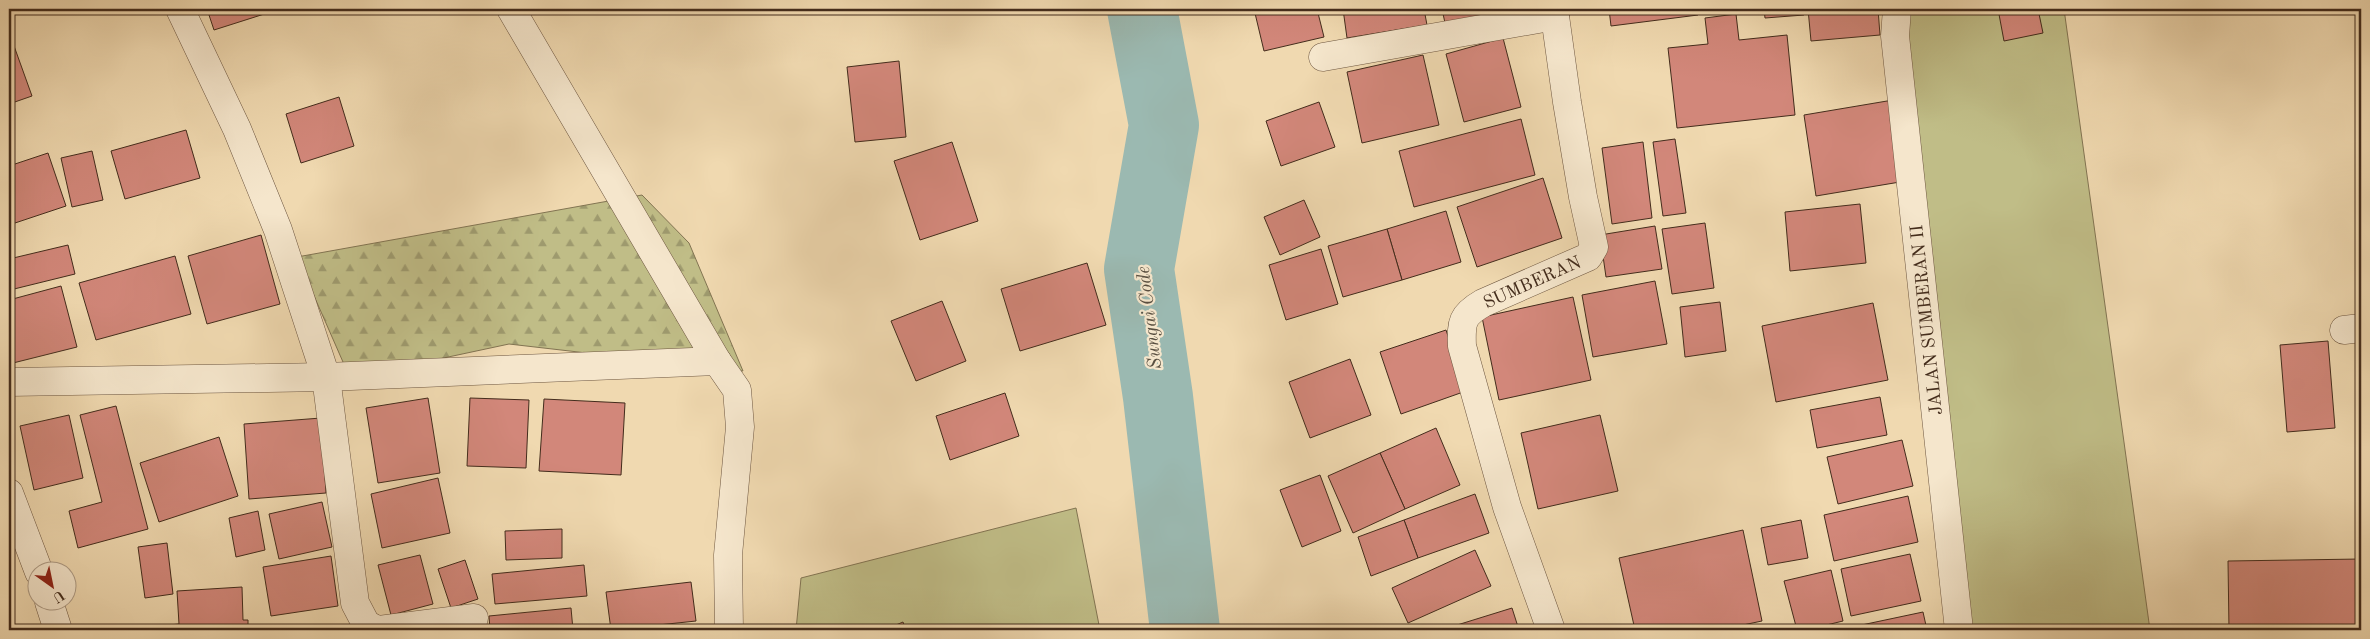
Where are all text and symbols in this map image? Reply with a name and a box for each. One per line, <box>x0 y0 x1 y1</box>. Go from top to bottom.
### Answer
street label: JALAN SUMBERAN II <box>1908 224 1946 416</box>
street label: SUMBERAN <box>1481 253 1584 313</box>
water label: Sungai Code <box>1135 265 1166 370</box>
north arrow <box>28 562 78 612</box>
text: U <box>50 587 67 605</box>

